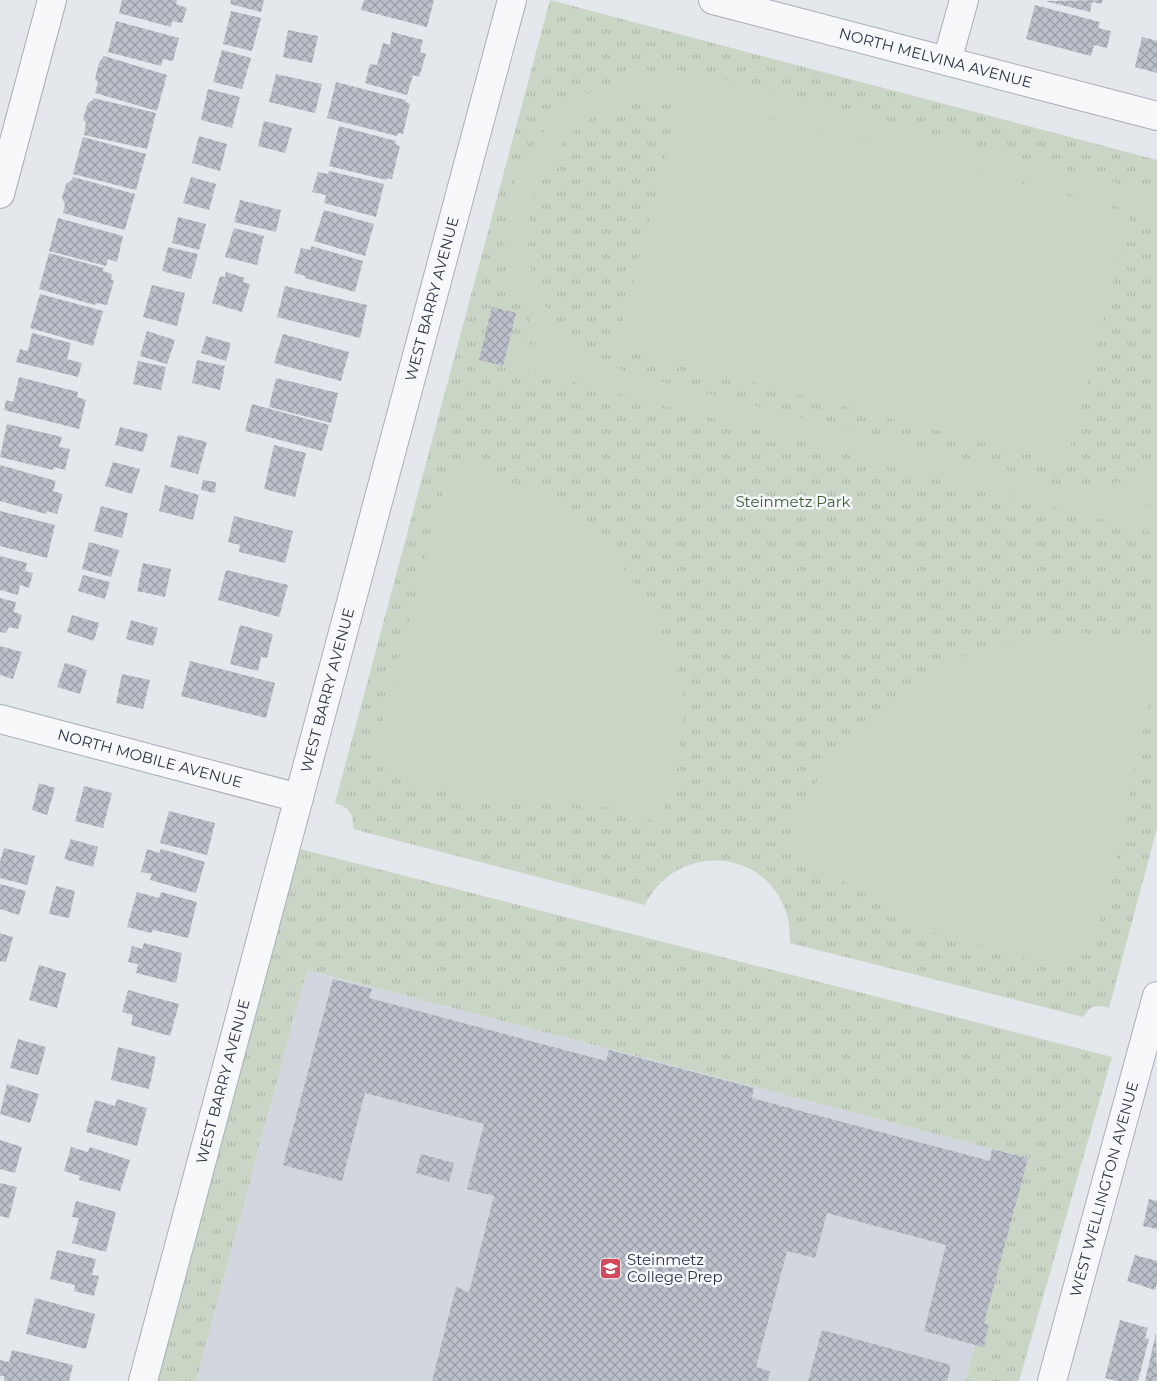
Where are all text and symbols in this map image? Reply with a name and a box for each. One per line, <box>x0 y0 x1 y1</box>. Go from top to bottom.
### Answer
street label: NORTH MELVINA AVENUE <box>837 23 1034 92</box>
street label: WEST BARRY AVENUE <box>401 214 463 383</box>
park label: Steinmetz Park <box>735 492 851 511</box>
street label: WEST BARRY AVENUE <box>296 606 358 775</box>
street label: NORTH MOBILE AVENUE <box>55 725 245 792</box>
street label: WEST BARRY AVENUE <box>191 997 254 1166</box>
street label: WEST WELLINGTON AVENUE <box>1065 1079 1142 1299</box>
place label: Steinmetz College Prep <box>627 1250 723 1286</box>
school or university icon: Steinmetz College Prep <box>599 1257 623 1281</box>

